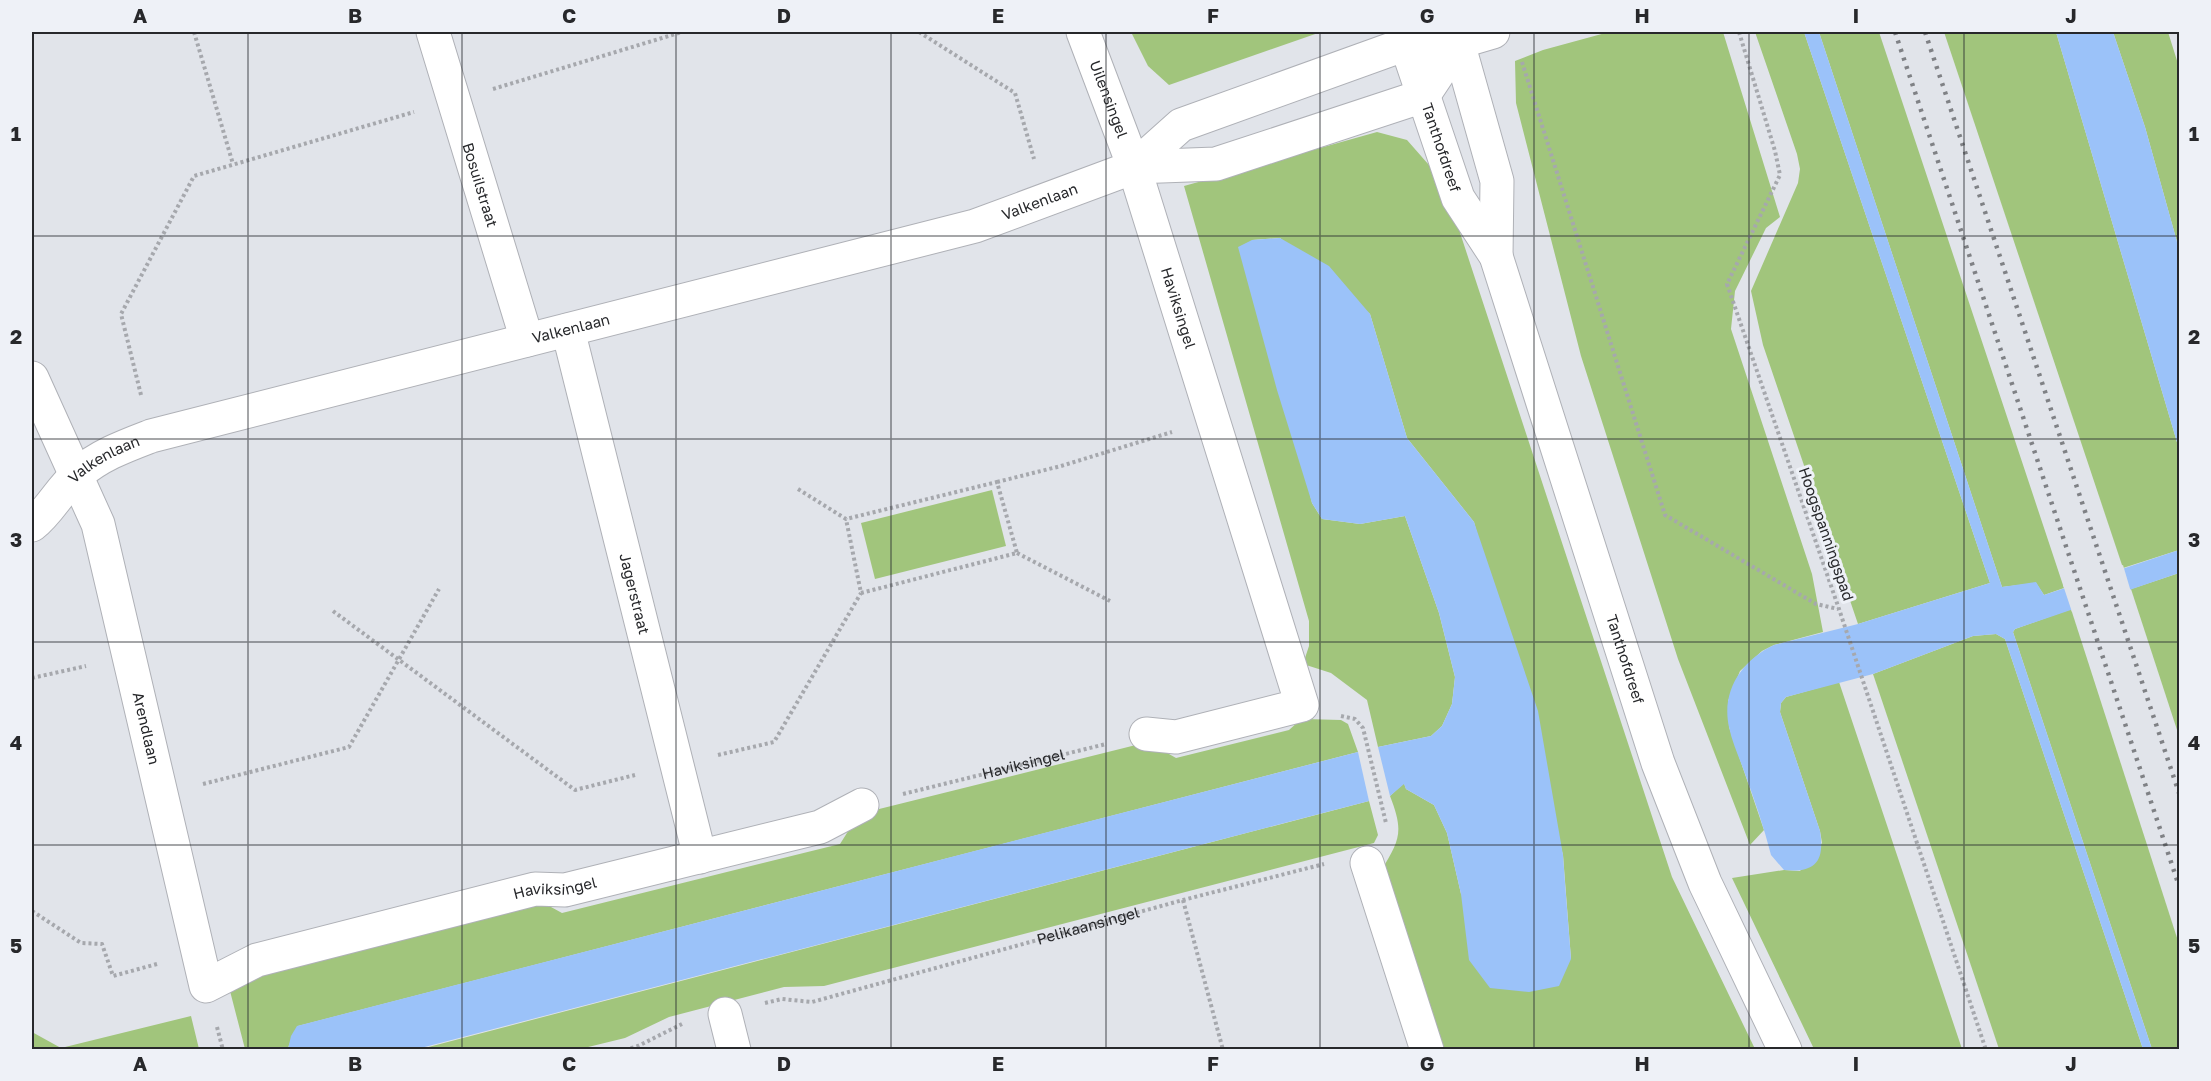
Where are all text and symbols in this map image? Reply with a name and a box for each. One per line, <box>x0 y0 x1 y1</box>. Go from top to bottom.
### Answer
text: A <box>133 3 147 27</box>
text: B <box>348 3 362 27</box>
text: C <box>562 3 576 27</box>
text: D <box>777 3 791 27</box>
text: E <box>992 3 1004 27</box>
text: F <box>1207 3 1219 27</box>
text: G <box>1420 3 1434 27</box>
text: H <box>1634 3 1650 27</box>
text: I <box>1853 3 1859 27</box>
text: J <box>2065 3 2077 27</box>
street label: Uilensingel <box>1087 58 1132 140</box>
street label: Tanthofdreef <box>1419 101 1465 195</box>
text: 1 <box>11 121 21 145</box>
text: 1 <box>2189 121 2199 145</box>
street label: Bosuilstraat <box>459 140 502 229</box>
street label: Valkenlaan <box>999 179 1080 223</box>
street label: Haviksingel <box>1158 265 1200 351</box>
street label: Valkenlaan <box>530 309 612 347</box>
text: 2 <box>10 324 22 348</box>
text: 2 <box>2188 324 2200 348</box>
street label: Valkenlaan <box>64 431 142 486</box>
street label: Hoogspanningspad <box>1796 465 1858 603</box>
text: 3 <box>10 527 22 551</box>
text: 3 <box>2188 527 2200 551</box>
street label: Jagerstraat <box>616 551 654 636</box>
street label: Tanthofdreef <box>1603 612 1649 706</box>
street label: Arendlaan <box>130 690 164 766</box>
text: 4 <box>10 730 22 754</box>
text: 4 <box>2188 730 2200 754</box>
street label: Haviksingel <box>980 744 1067 782</box>
street label: Haviksingel <box>511 872 599 902</box>
street label: Pelikaansingel <box>1035 902 1141 948</box>
text: 5 <box>10 933 22 957</box>
text: 5 <box>2188 933 2200 957</box>
text: A <box>133 1051 147 1075</box>
text: B <box>348 1051 362 1075</box>
text: C <box>562 1051 576 1075</box>
text: D <box>777 1051 791 1075</box>
text: E <box>992 1051 1004 1075</box>
text: F <box>1207 1051 1219 1075</box>
text: G <box>1420 1051 1434 1075</box>
text: H <box>1634 1051 1650 1075</box>
text: I <box>1853 1051 1859 1075</box>
text: J <box>2065 1051 2077 1075</box>

